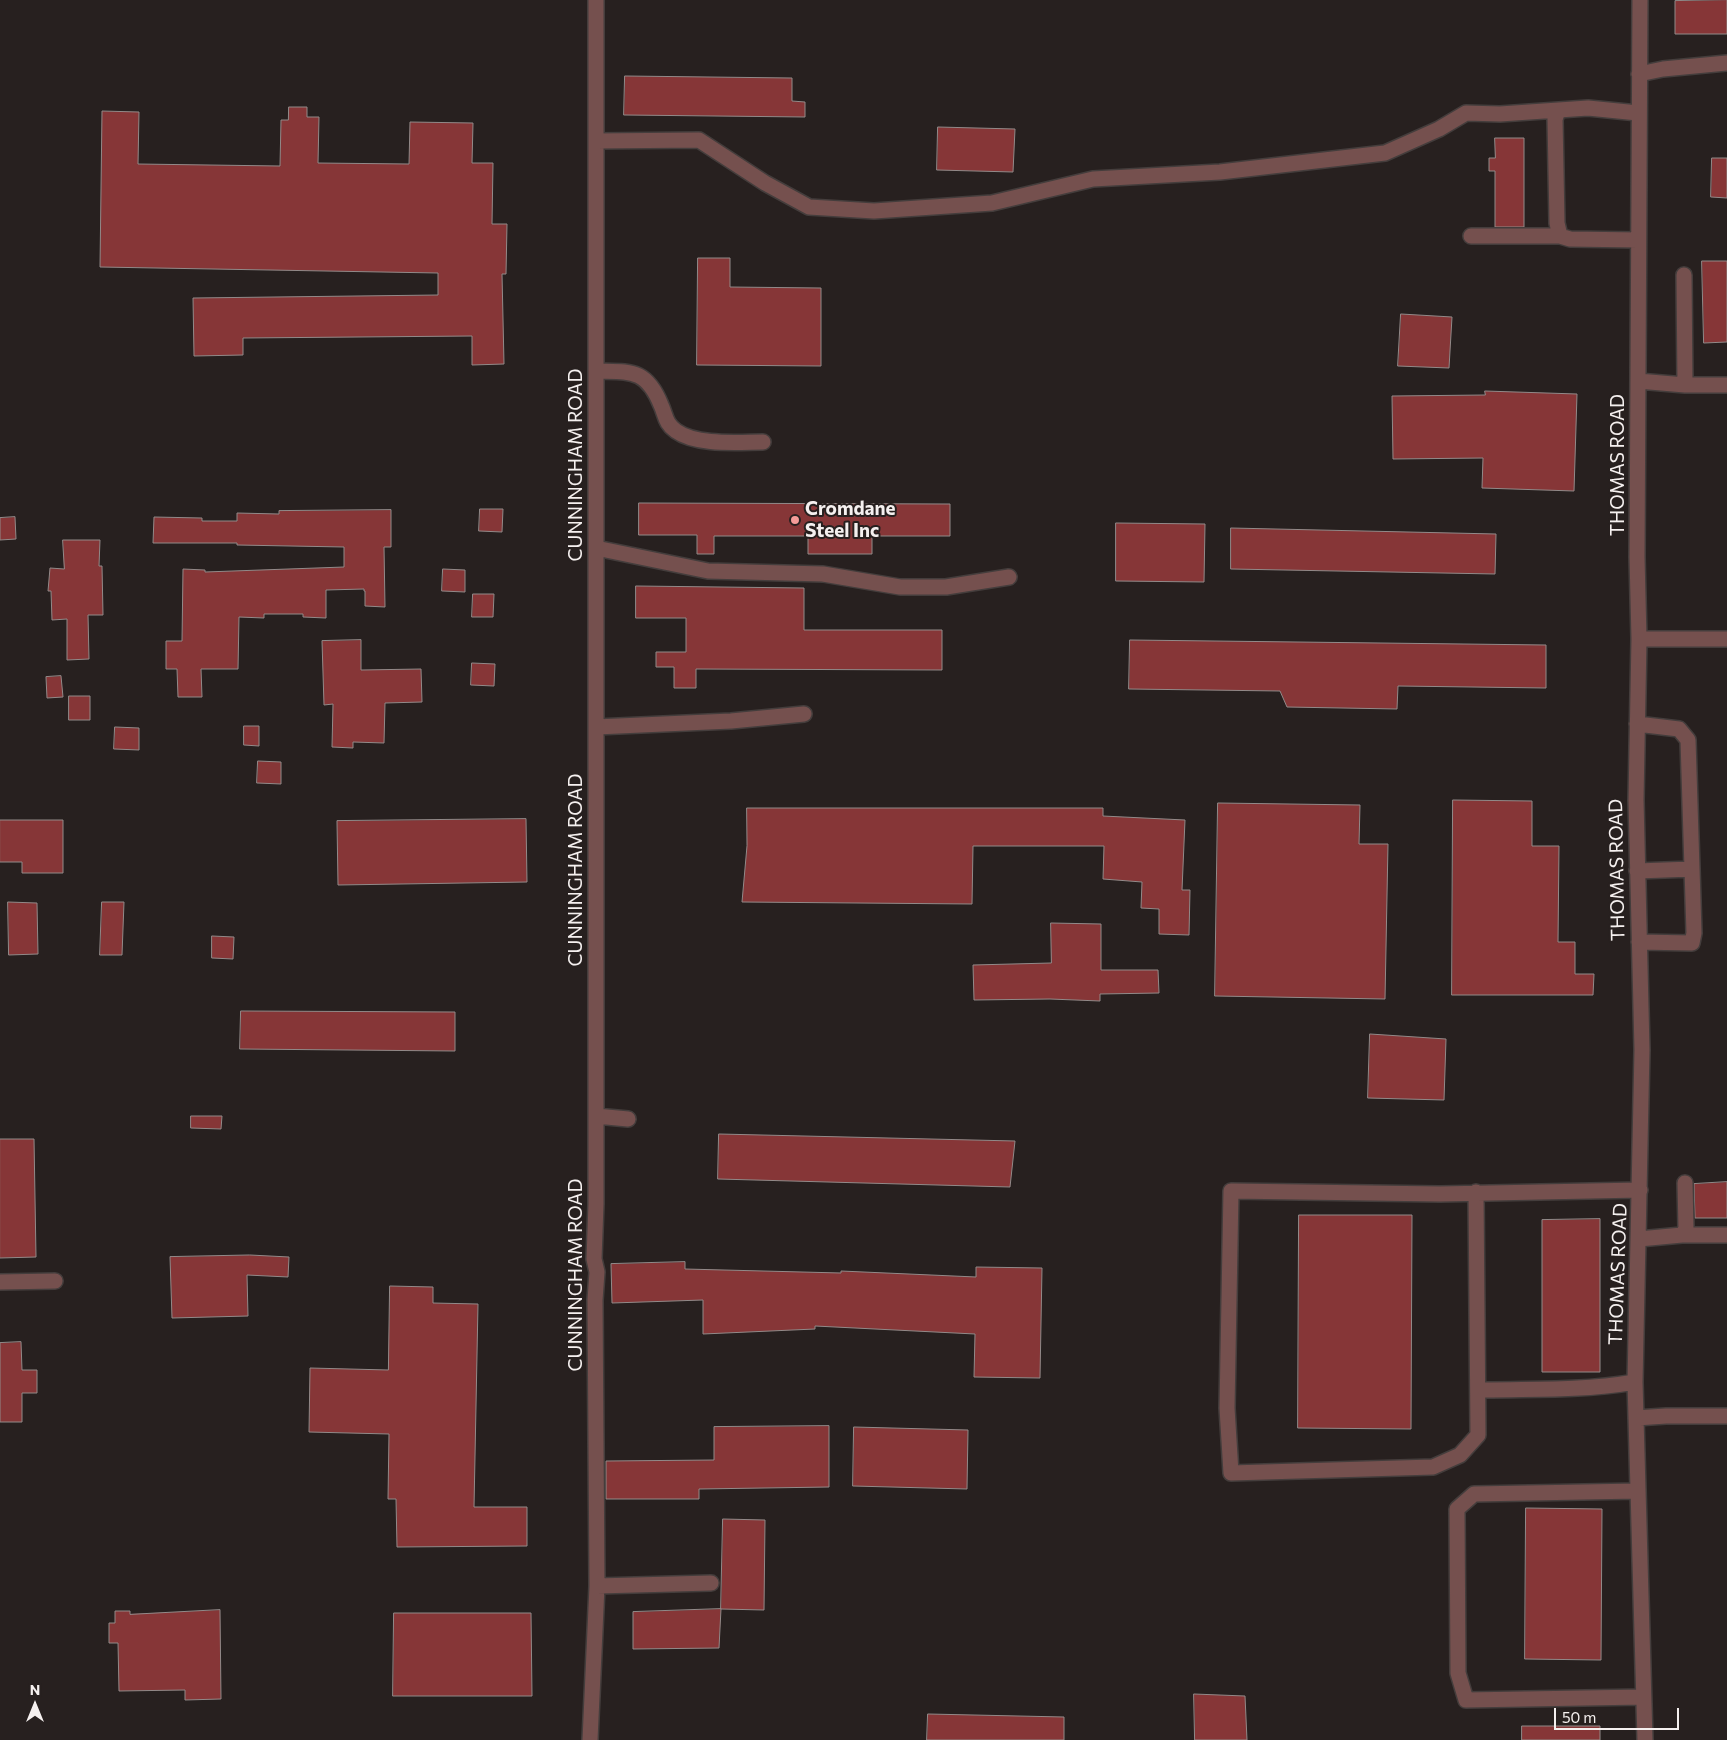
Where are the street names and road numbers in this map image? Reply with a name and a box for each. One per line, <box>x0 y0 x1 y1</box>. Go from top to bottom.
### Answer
street label: CUNNINGHAM ROAD <box>565 369 587 561</box>
street label: THOMAS ROAD <box>1607 394 1629 536</box>
street label: CUNNINGHAM ROAD <box>565 774 587 966</box>
street label: THOMAS ROAD <box>1604 799 1630 941</box>
street label: CUNNINGHAM ROAD <box>565 1179 587 1371</box>
street label: THOMAS ROAD <box>1604 1203 1632 1345</box>

